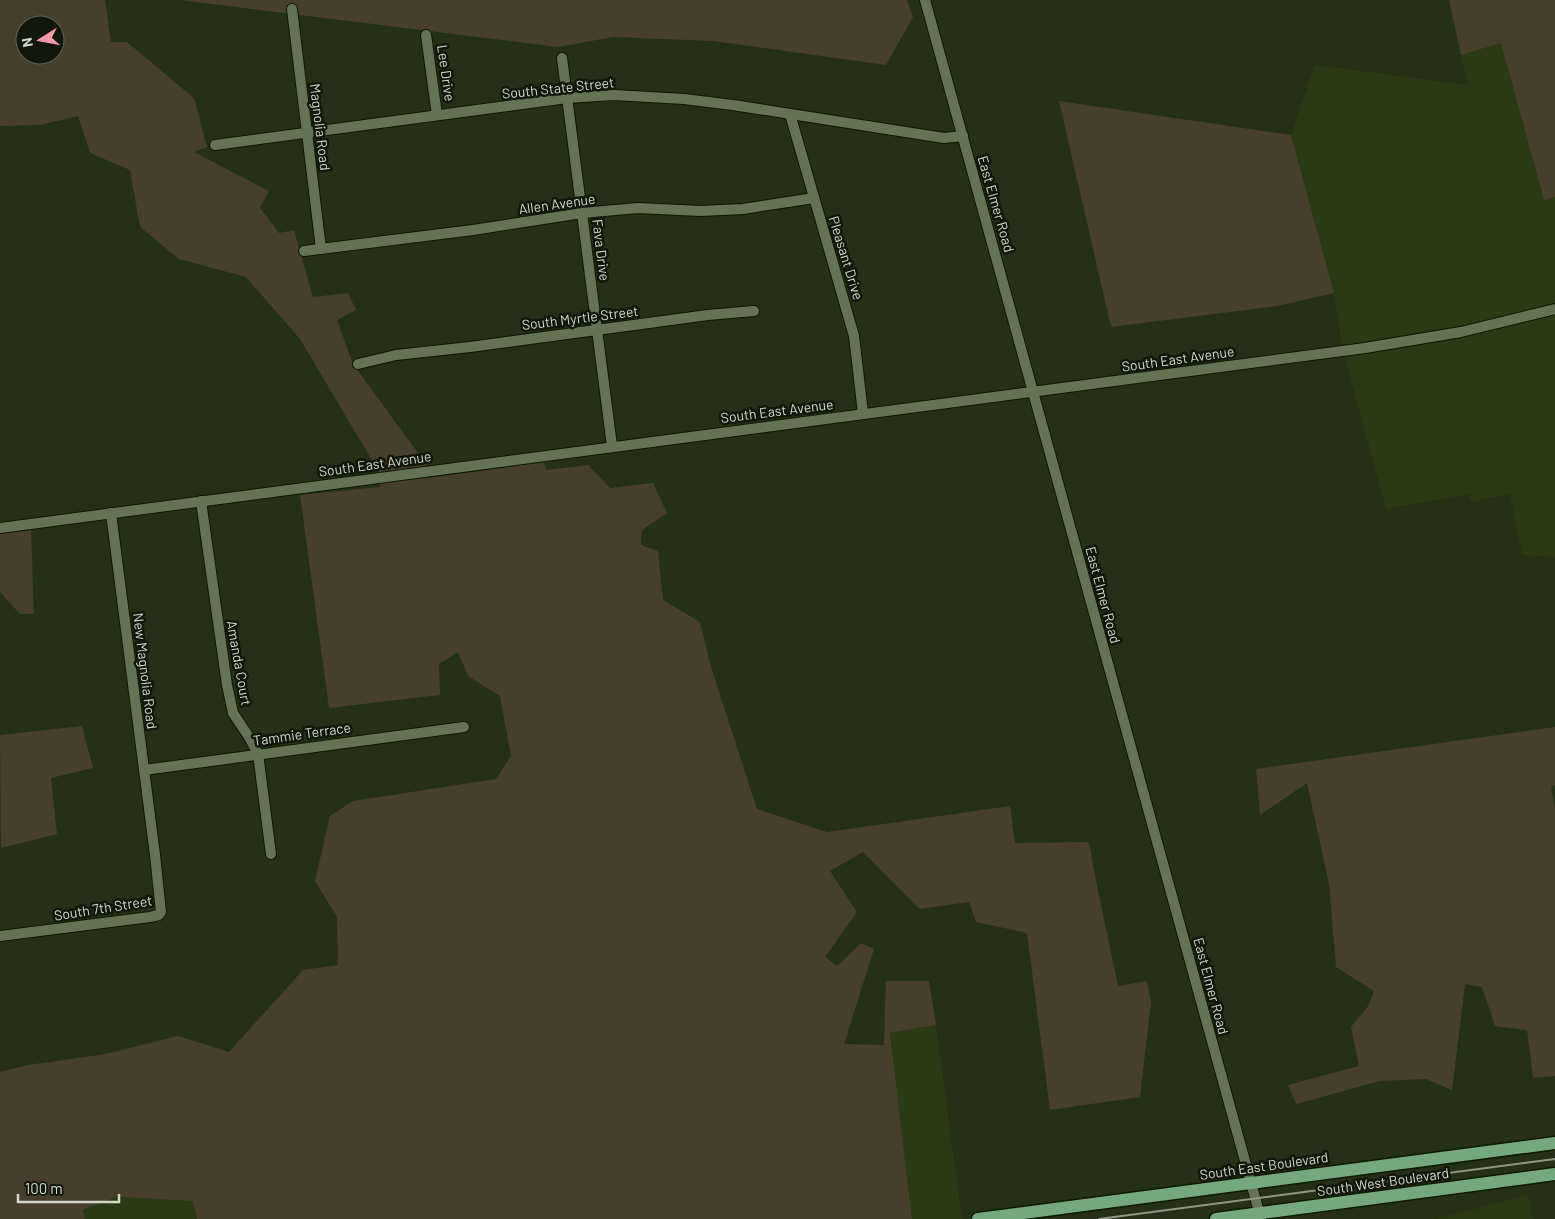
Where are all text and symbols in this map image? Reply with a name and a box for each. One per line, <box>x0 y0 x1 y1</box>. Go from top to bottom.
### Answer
north arrow <box>15 15 65 65</box>
text: N <box>18 36 36 49</box>
street label: Lee Drive <box>434 44 459 102</box>
street label: South State Street <box>501 73 615 102</box>
street label: Magnolia Road <box>307 83 334 171</box>
street label: East Elmer Road <box>975 154 1018 254</box>
street label: Allen Avenue <box>517 190 596 217</box>
street label: Pleasant Drive <box>826 214 867 302</box>
street label: Fava Drive <box>589 218 614 282</box>
street label: South Myrtle Street <box>521 302 639 333</box>
street label: South East Avenue <box>1121 342 1235 375</box>
street label: South East Avenue <box>720 395 834 426</box>
street label: South East Avenue <box>318 447 432 480</box>
street label: East Elmer Road <box>1082 545 1125 645</box>
street label: New Magnolia Road <box>130 612 161 730</box>
street label: Amanda Court <box>224 619 255 707</box>
street label: Tammie Terrace <box>252 718 352 749</box>
street label: South 7th Street <box>53 891 153 924</box>
street label: East Elmer Road <box>1190 936 1233 1036</box>
street label: South East Boulevard <box>1199 1148 1329 1183</box>
street label: South West Boulevard <box>1316 1164 1450 1199</box>
scale bar <box>18 1172 119 1204</box>
text: 100 m <box>25 1179 63 1197</box>

